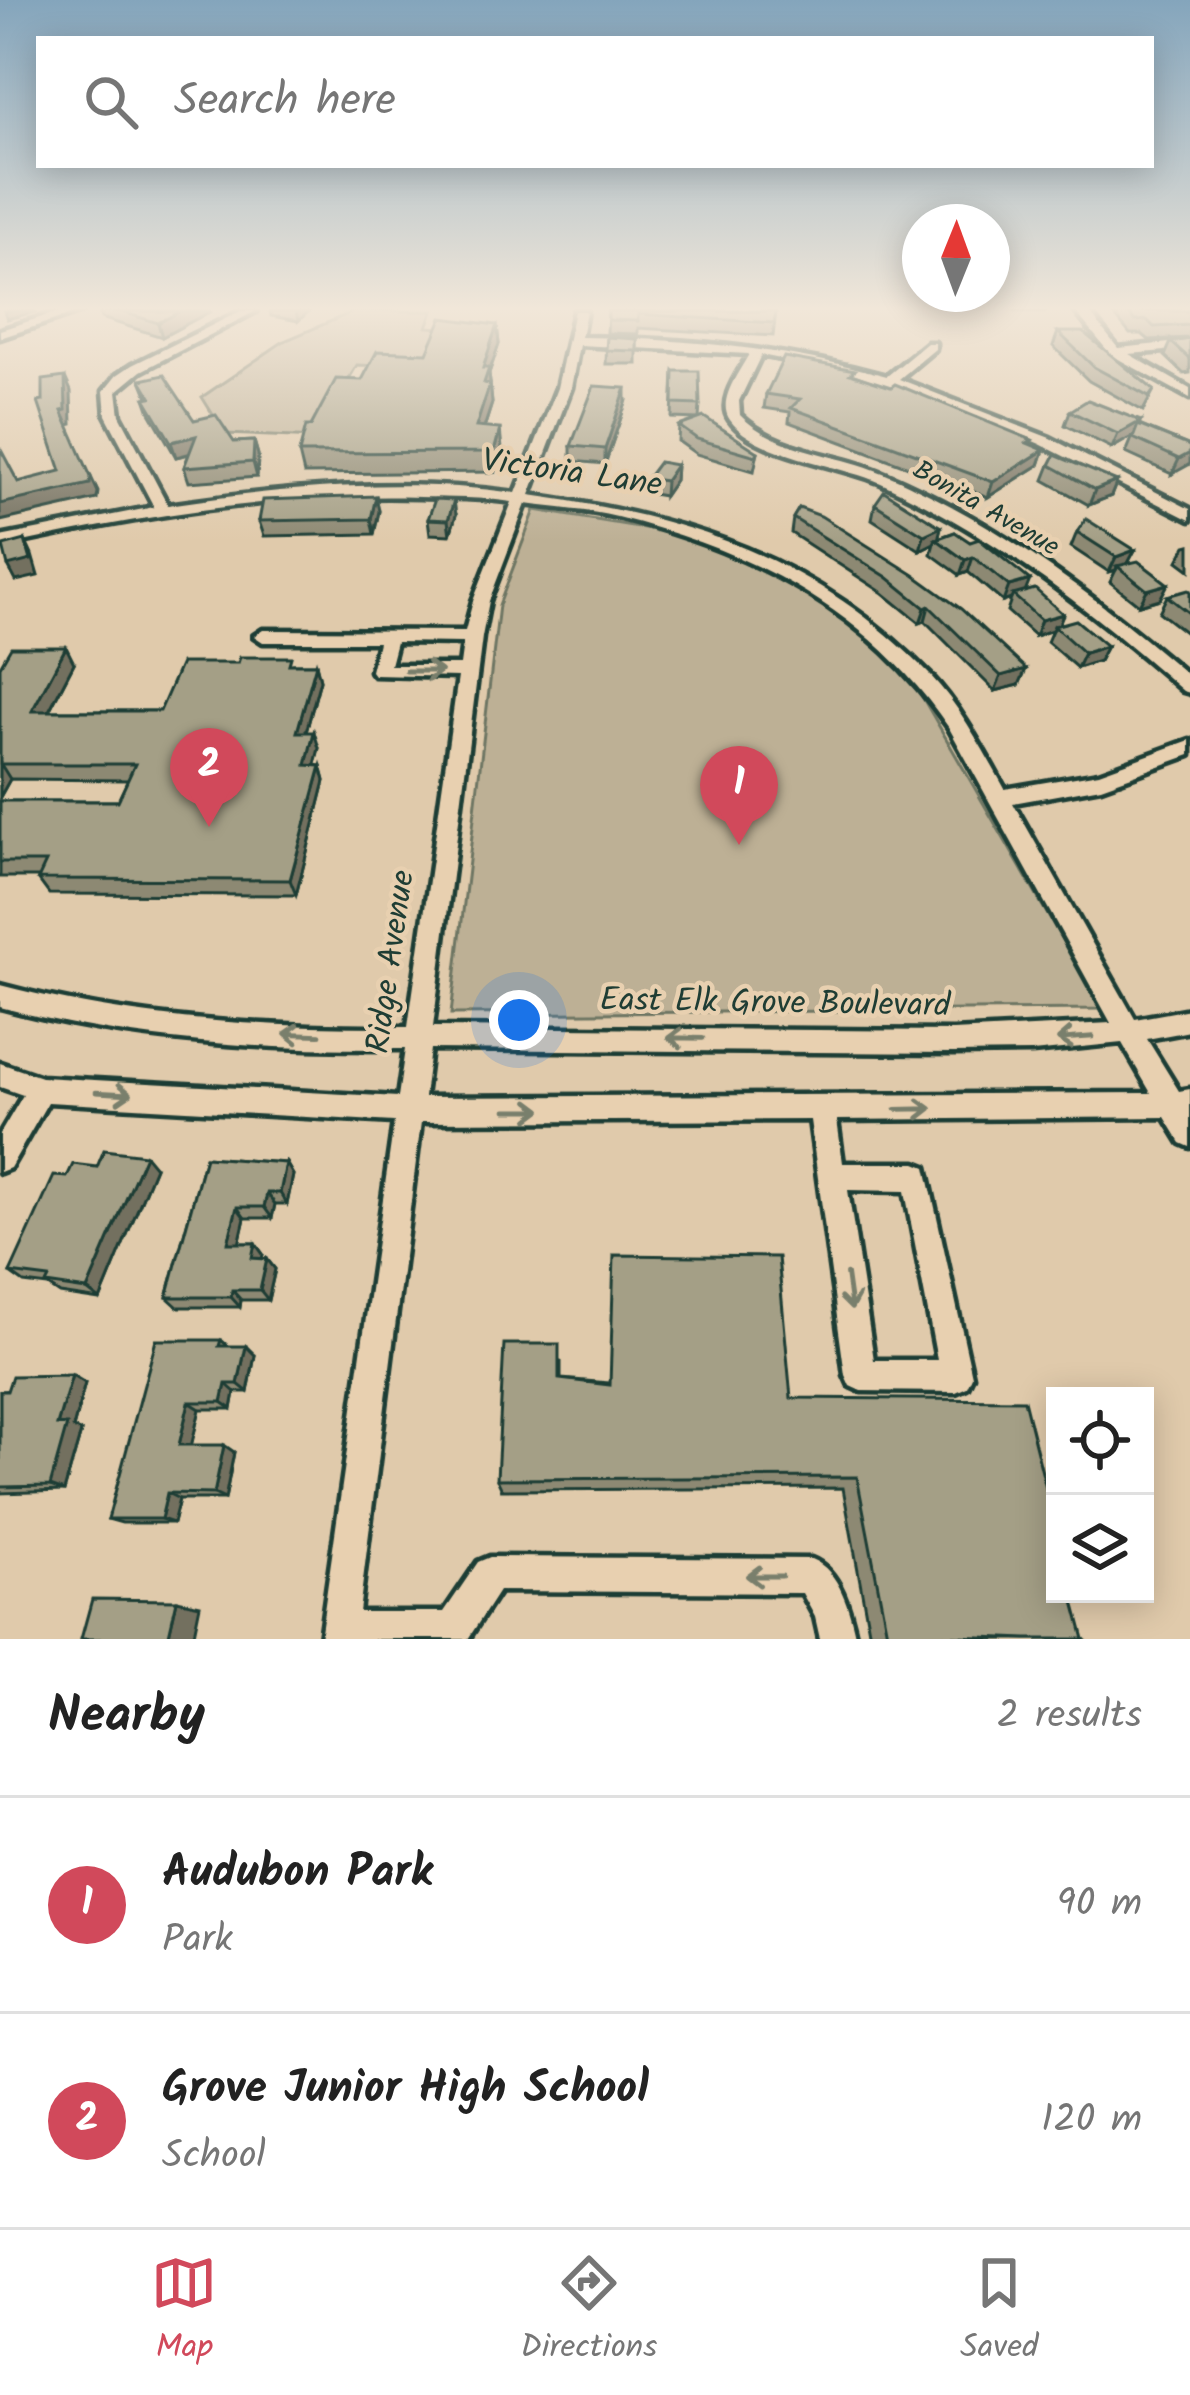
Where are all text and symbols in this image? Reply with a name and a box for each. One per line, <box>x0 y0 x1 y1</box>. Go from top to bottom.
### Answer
search box <box>36 36 1154 168</box>
text: Search here <box>174 66 396 138</box>
icon: search <box>78 69 144 135</box>
north arrow <box>902 204 1010 312</box>
street label: Victoria Lane <box>479 435 666 513</box>
street label: Bonita Avenue <box>904 449 1068 569</box>
one-way arrow <box>404 660 443 682</box>
pin: 2 <box>170 728 248 827</box>
pin: 1 <box>700 746 778 845</box>
street label: Ridge Avenue <box>353 867 431 1057</box>
street label: East Elk Grove Boulevard <box>599 974 952 1034</box>
your location <box>489 990 549 1050</box>
one-way arrow <box>283 1023 322 1046</box>
one-way arrow <box>666 1027 705 1050</box>
one-way arrow <box>1056 1027 1095 1050</box>
one-way arrow <box>94 1082 133 1105</box>
one-way arrow <box>894 1098 933 1120</box>
one-way arrow <box>504 1099 543 1121</box>
one-way arrow <box>838 1272 861 1311</box>
map controls <box>1046 1387 1154 1603</box>
button: locate <box>1046 1387 1154 1495</box>
button: layers <box>1046 1495 1154 1603</box>
one-way arrow <box>745 1565 784 1587</box>
text: Nearby <box>48 1677 205 1758</box>
text: 2 results <box>997 1686 1142 1748</box>
text: Audubon Park <box>162 1838 433 1910</box>
text: 1 <box>81 1874 93 1936</box>
text: 90 m <box>1057 1874 1142 1936</box>
text: Park <box>162 1910 233 1972</box>
text: Grove Junior High School <box>162 2054 649 2126</box>
text: 2 <box>76 2090 98 2152</box>
text: 120 m <box>1041 2090 1142 2152</box>
text: School <box>162 2126 266 2188</box>
tab: Map <box>151 2250 217 2375</box>
tab: Directions <box>520 2250 657 2375</box>
tab: Saved <box>960 2250 1039 2375</box>

